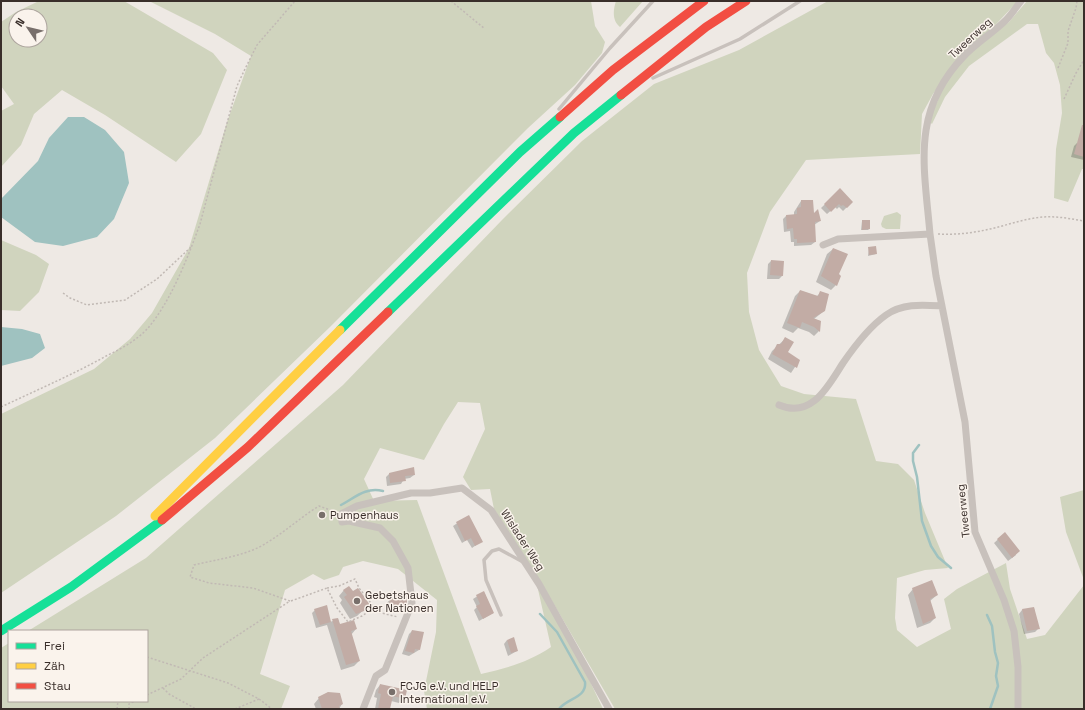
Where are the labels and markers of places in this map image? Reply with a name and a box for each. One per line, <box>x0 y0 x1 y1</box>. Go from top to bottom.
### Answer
place label: Pumpenhaus <box>330 508 399 522</box>
marker: Pumpenhaus <box>317 510 327 520</box>
place label: Gebetshaus der Nationen <box>365 588 433 615</box>
marker: Gebetshaus der Nationen <box>352 596 362 606</box>
place label: FCJG e.V. und HELP International e.V. <box>400 679 499 706</box>
marker: FCJG e.V. und HELP International e.V. <box>387 687 397 697</box>

